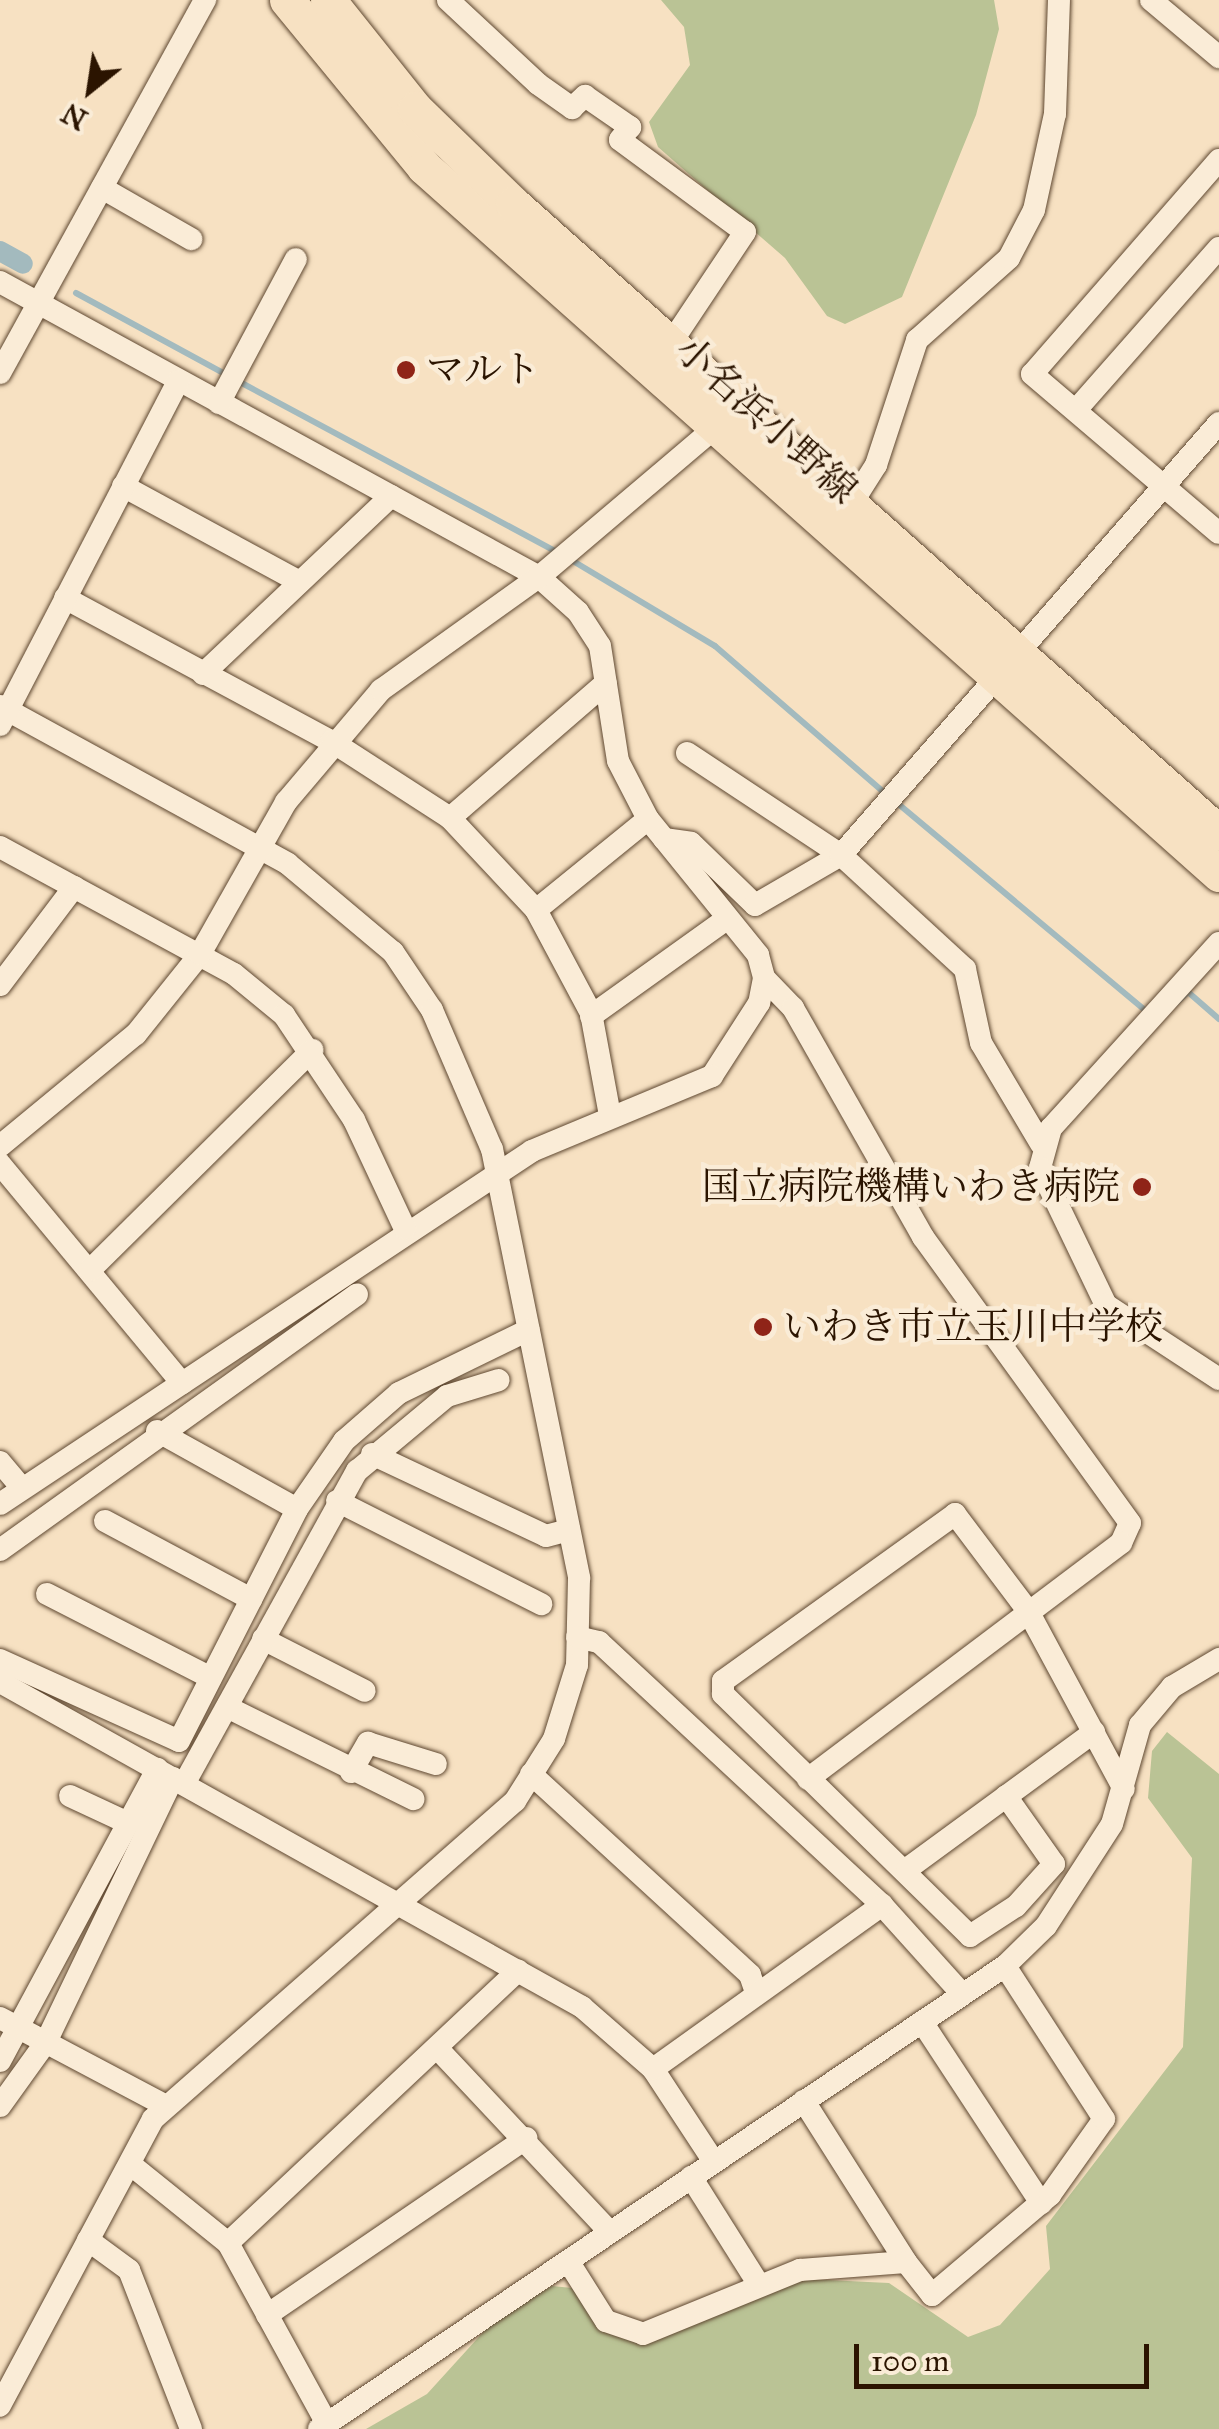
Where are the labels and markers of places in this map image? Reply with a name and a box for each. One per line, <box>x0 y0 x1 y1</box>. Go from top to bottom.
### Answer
place label: マルト <box>426 347 540 393</box>
marker: マルト <box>395 359 417 381</box>
place label: 国立病院機構いわき病院 <box>702 1164 1120 1210</box>
marker: 国立病院機構いわき病院 <box>1129 1174 1155 1200</box>
place label: いわき市立玉川中学校 <box>783 1304 1163 1350</box>
marker: いわき市立玉川中学校 <box>752 1316 774 1338</box>

